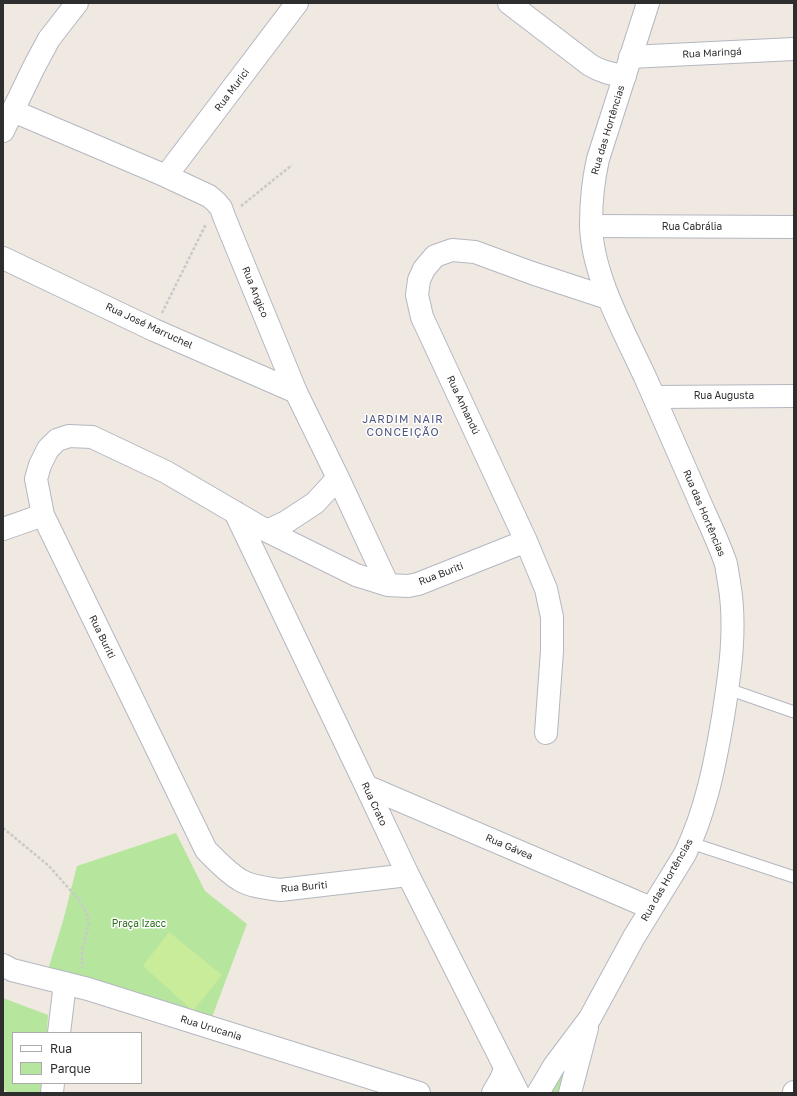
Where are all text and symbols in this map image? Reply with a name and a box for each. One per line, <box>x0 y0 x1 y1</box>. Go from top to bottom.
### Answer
street label: Rua Maringá <box>682 45 742 61</box>
street label: Rua Murici <box>212 66 252 114</box>
street label: Rua das Hortências <box>589 84 627 176</box>
street label: Rua Cabrália <box>662 221 722 233</box>
street label: Rua Angico <box>239 265 271 319</box>
street label: Rua José Marruchel <box>104 301 194 351</box>
street label: Rua Anhandú <box>444 374 482 436</box>
street label: Rua Augusta <box>694 390 754 402</box>
district label: JARDIM NAIR CONCEIÇÃO <box>362 413 444 439</box>
street label: Rua das Hortências <box>680 468 728 558</box>
street label: Rua Buriti <box>417 560 465 588</box>
street label: Rua Buriti <box>86 613 118 661</box>
street label: Rua Crato <box>359 780 389 828</box>
street label: Rua Gávea <box>484 832 534 862</box>
street label: Rua das Hortências <box>639 837 695 923</box>
street label: Rua Buriti <box>280 879 328 895</box>
park label: Praça Izacc <box>112 918 166 930</box>
street label: Rua Urucania <box>179 1013 243 1043</box>
legend <box>12 1032 142 1084</box>
text: Rua <box>50 1041 72 1056</box>
text: Parque <box>50 1061 91 1076</box>

